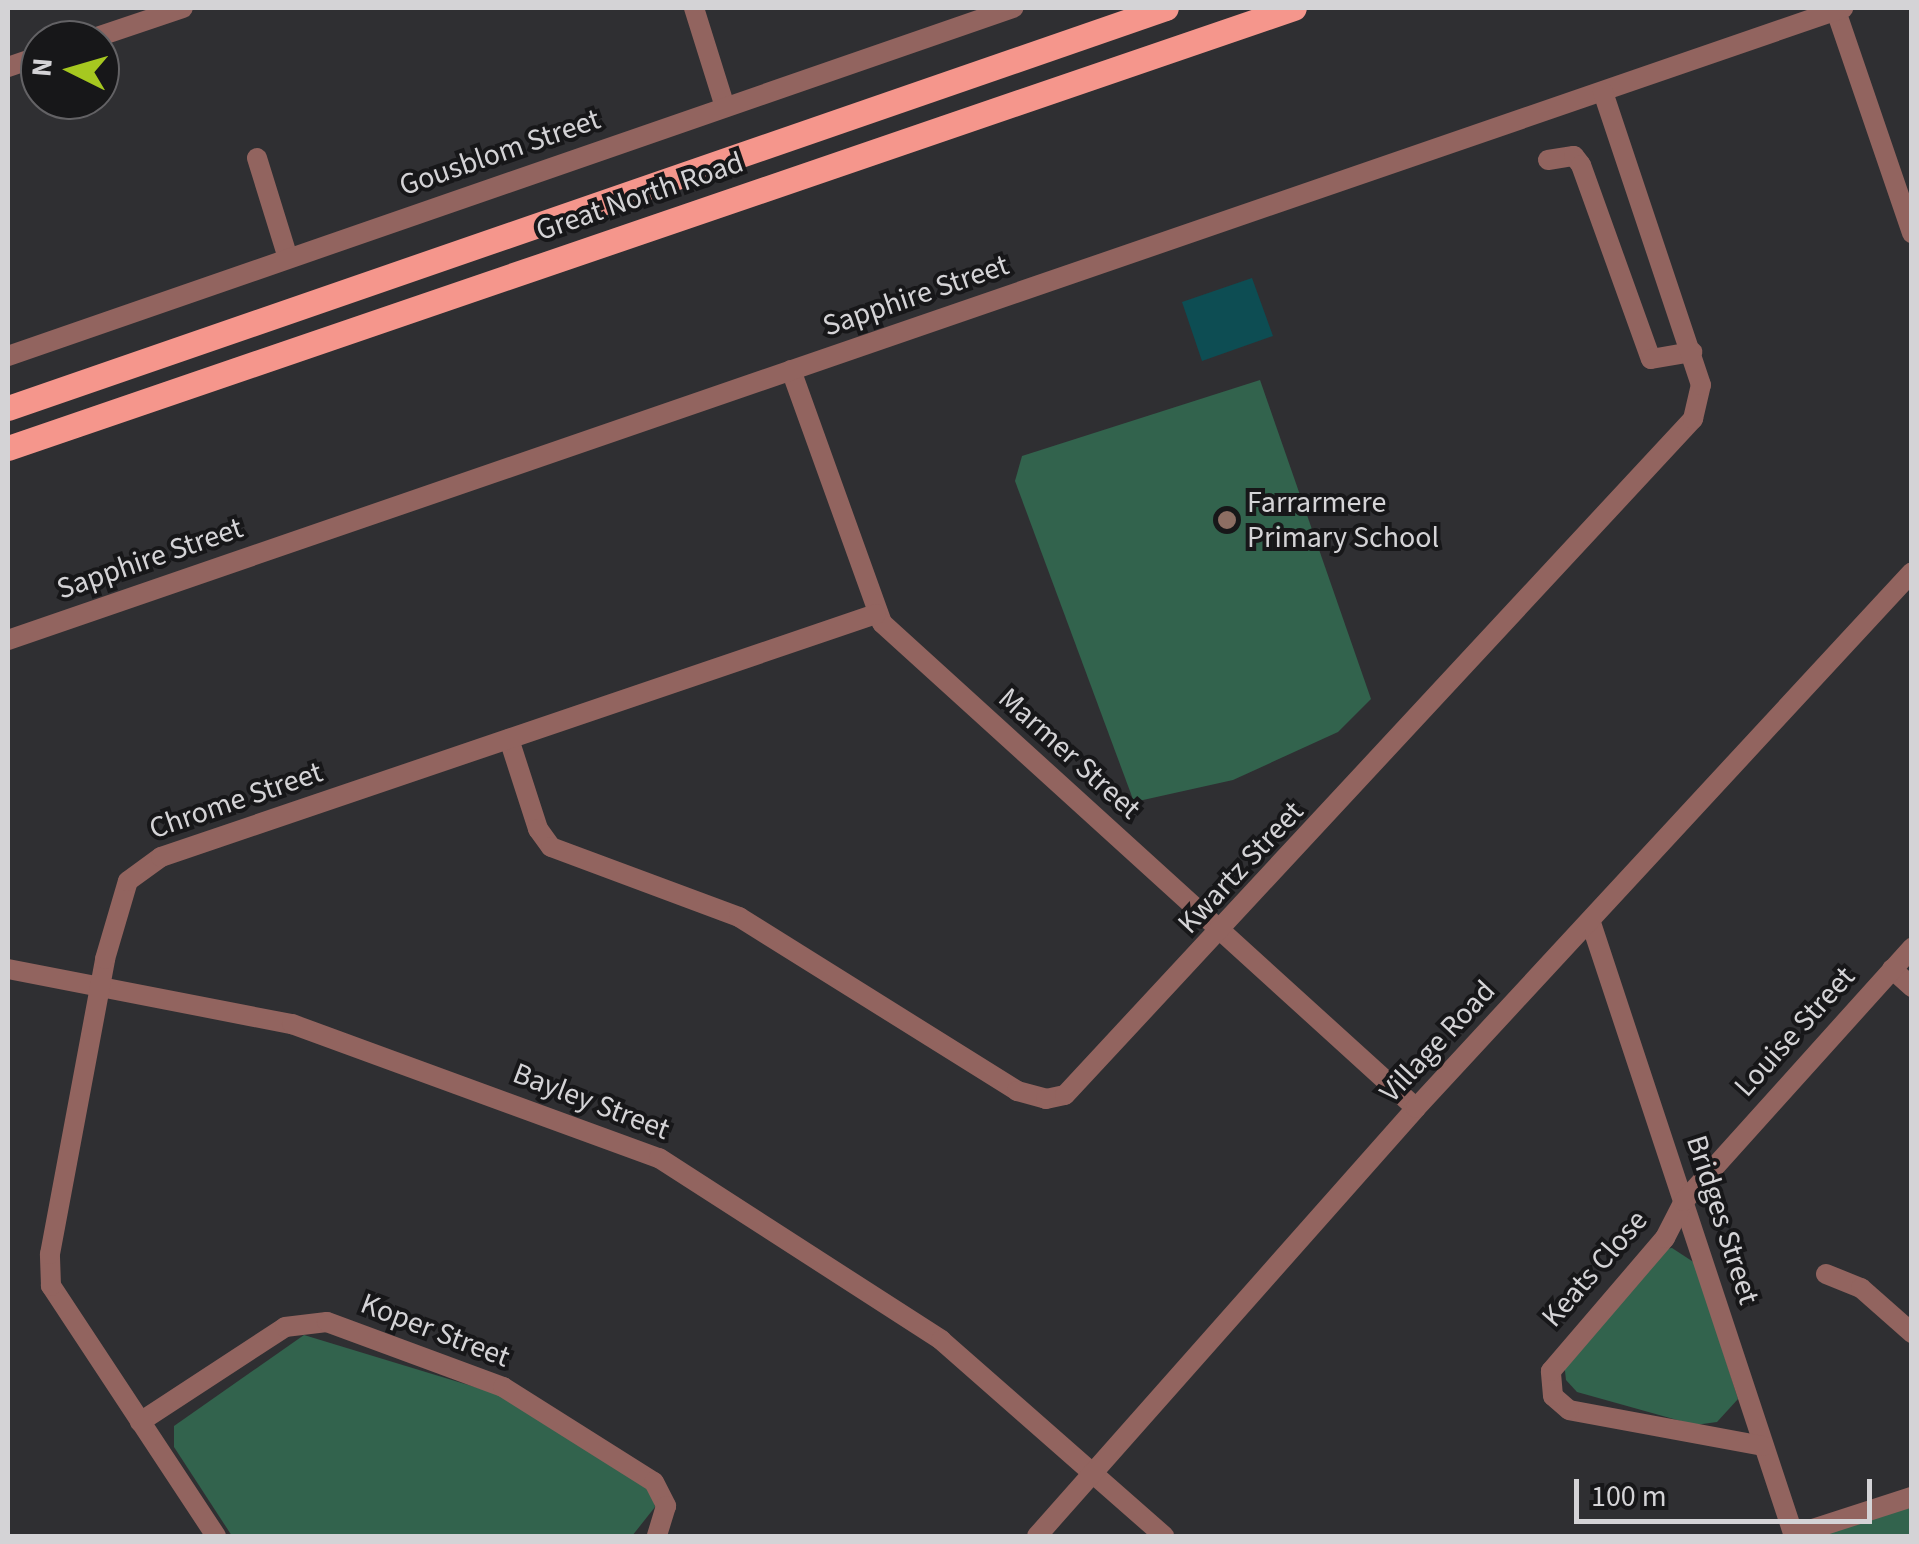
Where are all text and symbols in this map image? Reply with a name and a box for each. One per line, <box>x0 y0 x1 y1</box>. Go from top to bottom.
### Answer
north arrow <box>20 20 120 120</box>
text: N <box>21 57 63 79</box>
street label: Gousblom Street <box>395 102 605 204</box>
street label: Great North Road <box>532 145 748 249</box>
street label: Sapphire Street <box>818 247 1014 345</box>
place label: Farrarmere Primary School <box>1247 485 1439 556</box>
marker: Farrarmere Primary School <box>1216 509 1238 531</box>
street label: Sapphire Street <box>52 510 248 608</box>
street label: Marmer Street <box>991 681 1147 827</box>
street label: Chrome Street <box>145 755 327 847</box>
street label: Kwartz Street <box>1171 794 1311 942</box>
street label: Louise Street <box>1727 959 1863 1105</box>
street label: Village Road <box>1373 974 1503 1110</box>
street label: Bayley Street <box>508 1056 674 1148</box>
street label: Bridges Street <box>1678 1131 1766 1309</box>
street label: Keats Close <box>1534 1203 1656 1335</box>
street label: Koper Street <box>355 1286 515 1376</box>
scale bar <box>1579 1459 1876 1521</box>
text: 100 m <box>1591 1475 1667 1518</box>

